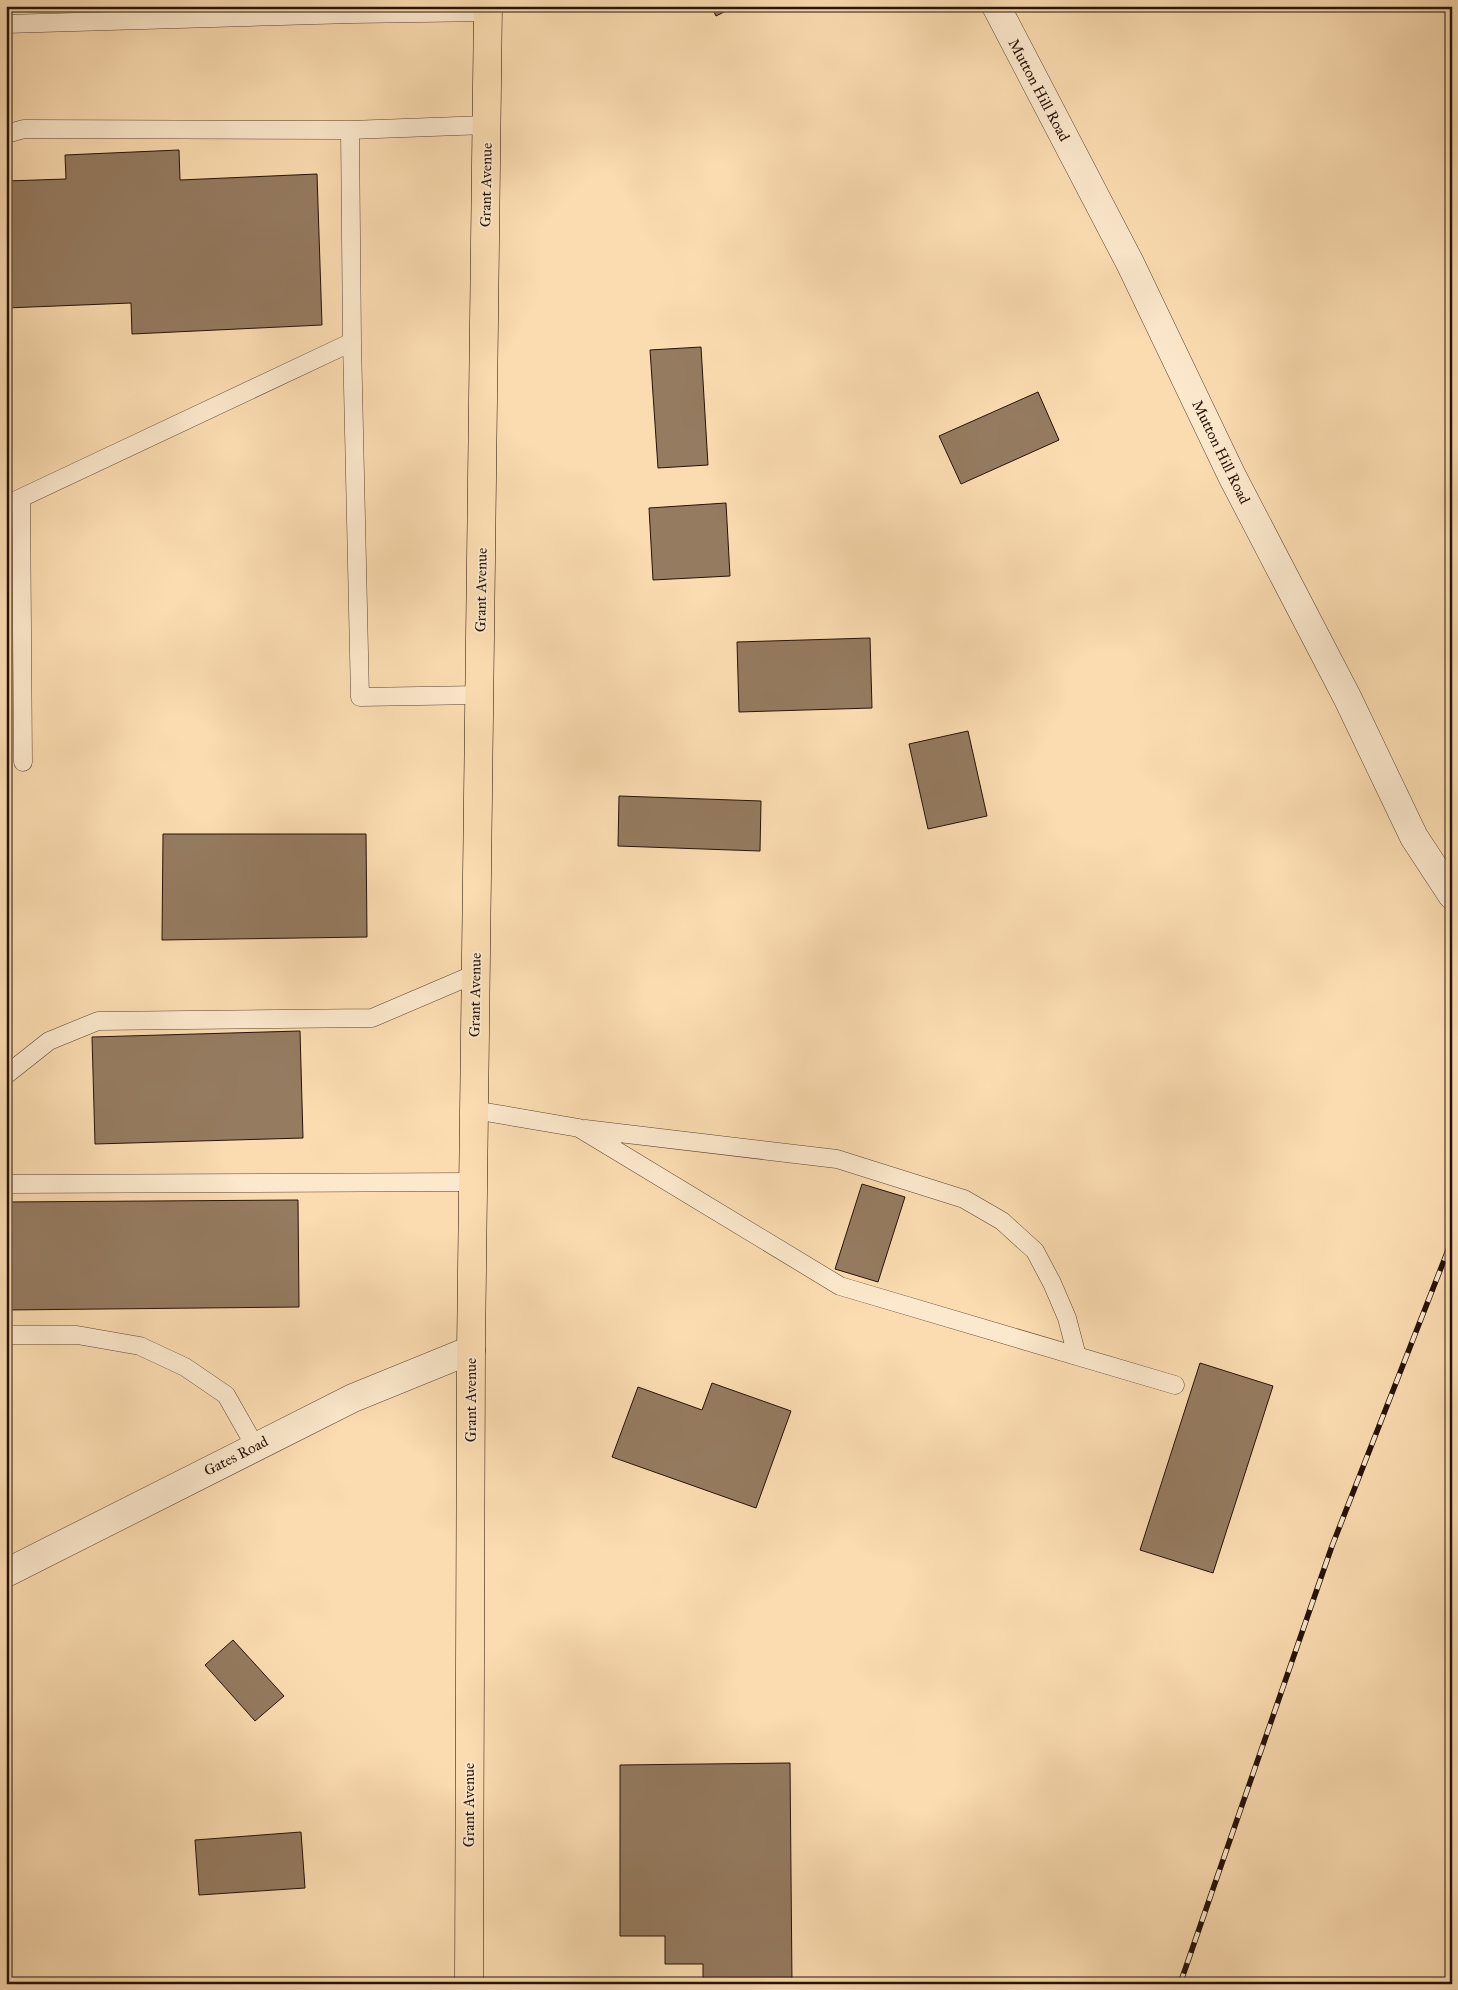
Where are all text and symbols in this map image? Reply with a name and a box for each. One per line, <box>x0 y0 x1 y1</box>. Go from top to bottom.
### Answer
street label: Mutton Hill Road <box>1004 36 1074 145</box>
street label: Grant Avenue <box>476 143 496 227</box>
street label: Mutton Hill Road <box>1188 397 1254 507</box>
street label: Grant Avenue <box>471 548 491 632</box>
street label: Grant Avenue <box>465 953 485 1037</box>
street label: Grant Avenue <box>462 1358 480 1442</box>
street label: Gates Road <box>201 1432 271 1480</box>
street label: Grant Avenue <box>460 1763 478 1847</box>

